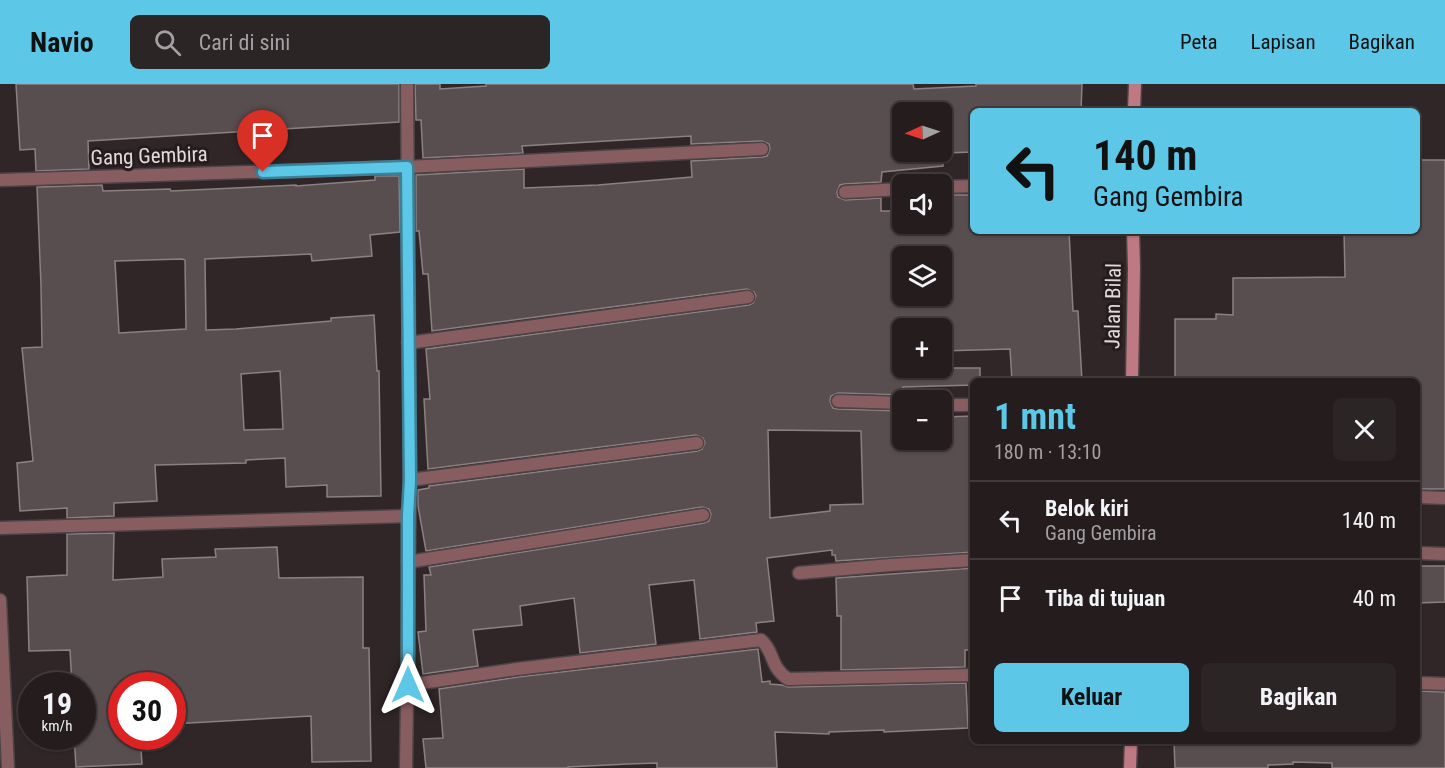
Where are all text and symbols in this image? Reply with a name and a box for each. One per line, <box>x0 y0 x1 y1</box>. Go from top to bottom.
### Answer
search box <box>130 15 550 69</box>
text: Navio <box>30 26 94 59</box>
icon: search <box>151 26 184 59</box>
text: Cari di sini <box>199 30 290 55</box>
text: Peta <box>1180 30 1218 54</box>
text: Lapisan <box>1251 30 1316 54</box>
text: Bagikan <box>1349 30 1415 54</box>
north arrow <box>892 102 952 162</box>
map controls <box>892 102 952 450</box>
pin <box>237 110 288 172</box>
icon: arrive <box>246 119 279 152</box>
text: 140 m <box>1093 131 1198 180</box>
icon: left <box>994 132 1072 210</box>
street label: Gang Gembira <box>90 142 208 170</box>
button: sound <box>892 174 952 234</box>
text: Gang Gembira <box>1093 181 1244 213</box>
button: layers <box>892 246 952 306</box>
street label: Jalan Bilal <box>1100 263 1126 349</box>
button: + <box>892 318 952 378</box>
button: − <box>892 390 952 450</box>
text: 1 mnt <box>994 396 1076 438</box>
button: close <box>1333 398 1396 461</box>
text: 180 m · 13:10 <box>994 440 1101 464</box>
text: Belok kiri <box>1045 496 1129 521</box>
icon: left <box>994 504 1027 537</box>
text: 140 m <box>1342 508 1396 533</box>
text: Gang Gembira <box>1045 521 1157 545</box>
icon: arrive <box>994 582 1027 615</box>
text: Tiba di tujuan <box>1045 586 1165 611</box>
text: 40 m <box>1353 586 1396 611</box>
position arrow <box>376 653 440 717</box>
button: Keluar <box>994 663 1189 732</box>
button: Bagikan <box>1201 663 1396 732</box>
speed limit sign: 30 <box>108 672 186 750</box>
text: 19 <box>42 686 72 721</box>
text: km/h <box>42 717 72 735</box>

